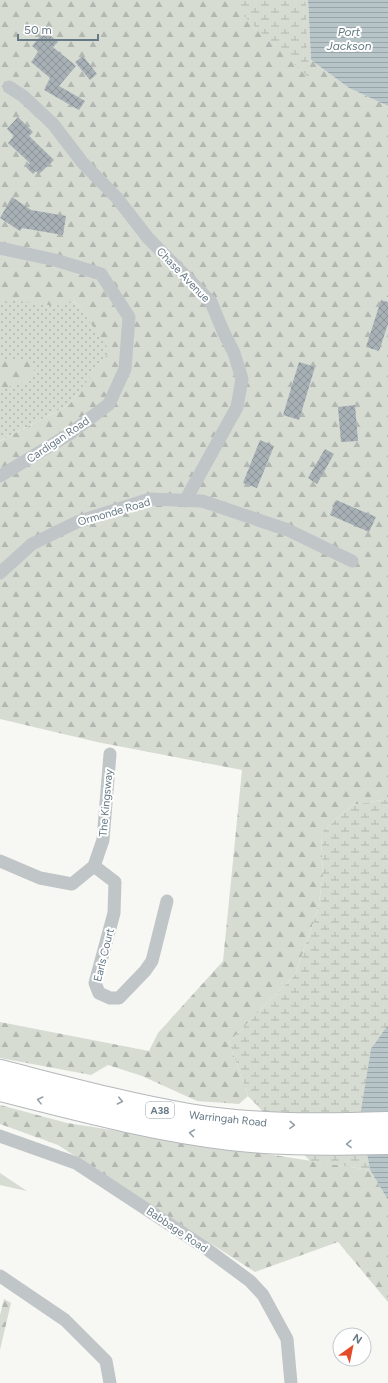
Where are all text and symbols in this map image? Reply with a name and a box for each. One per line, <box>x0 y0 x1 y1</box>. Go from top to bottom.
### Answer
scale bar <box>18 16 98 42</box>
text: 50 m <box>24 23 52 37</box>
water label: Port Jackson <box>326 25 372 53</box>
street label: Chase Avenue <box>154 245 212 305</box>
street label: Cardigan Road <box>24 414 92 466</box>
street label: Ormonde Road <box>76 495 152 529</box>
street label: The Kingsway <box>97 768 115 837</box>
street label: Earls Court <box>91 927 117 983</box>
one-way arrow <box>37 1096 44 1105</box>
one-way arrow <box>117 1097 123 1105</box>
road number: A38 <box>146 1102 174 1118</box>
street label: Warringah Road <box>188 1108 268 1130</box>
one-way arrow <box>289 1120 295 1129</box>
one-way arrow <box>189 1129 195 1138</box>
one-way arrow <box>346 1140 352 1148</box>
street label: Babbage Road <box>144 1205 210 1255</box>
north arrow <box>332 1327 372 1367</box>
text: N <box>350 1331 364 1347</box>

